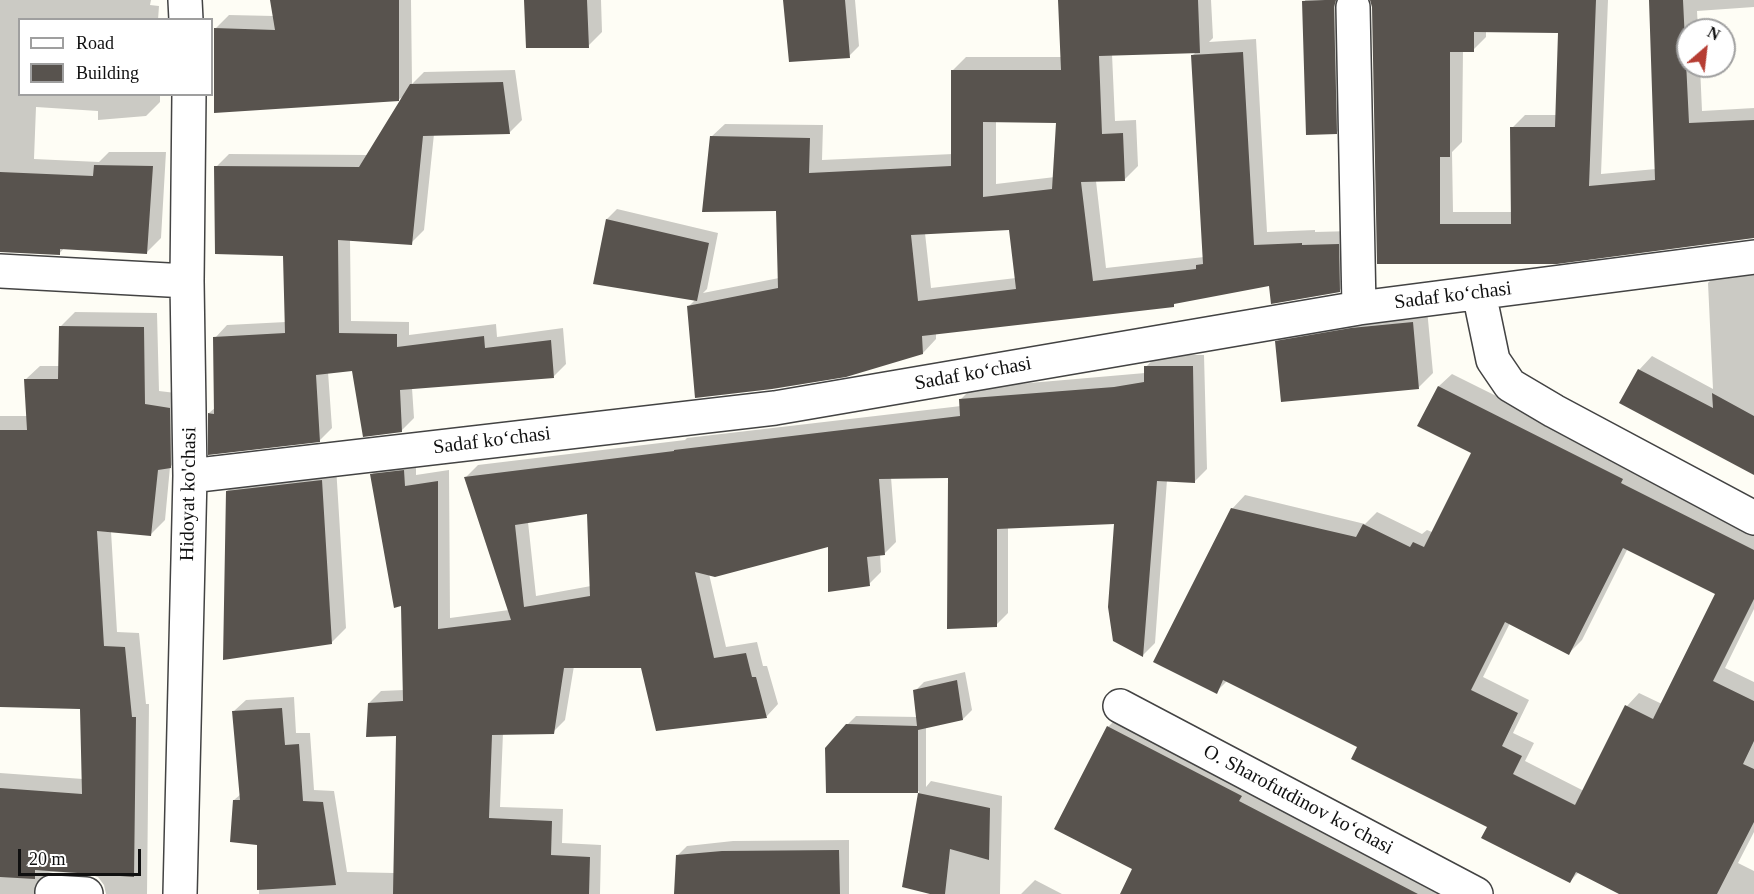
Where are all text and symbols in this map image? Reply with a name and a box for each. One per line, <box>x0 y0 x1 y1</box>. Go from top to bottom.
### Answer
legend <box>18 18 213 96</box>
north arrow <box>1676 18 1736 78</box>
text: N <box>1705 23 1723 44</box>
text: Road <box>76 33 114 53</box>
text: Building <box>76 63 139 83</box>
street label: Sadaf koʻchasi <box>1393 277 1513 315</box>
street label: Sadaf koʻchasi <box>913 352 1033 396</box>
street label: Sadaf koʻchasi <box>432 422 552 460</box>
street label: Hidoyat ko'chasi <box>176 427 202 561</box>
street label: O. Sharofutdinov koʻchasi <box>1199 740 1397 860</box>
scale bar <box>21 837 144 875</box>
text: 20 m <box>29 849 66 869</box>

